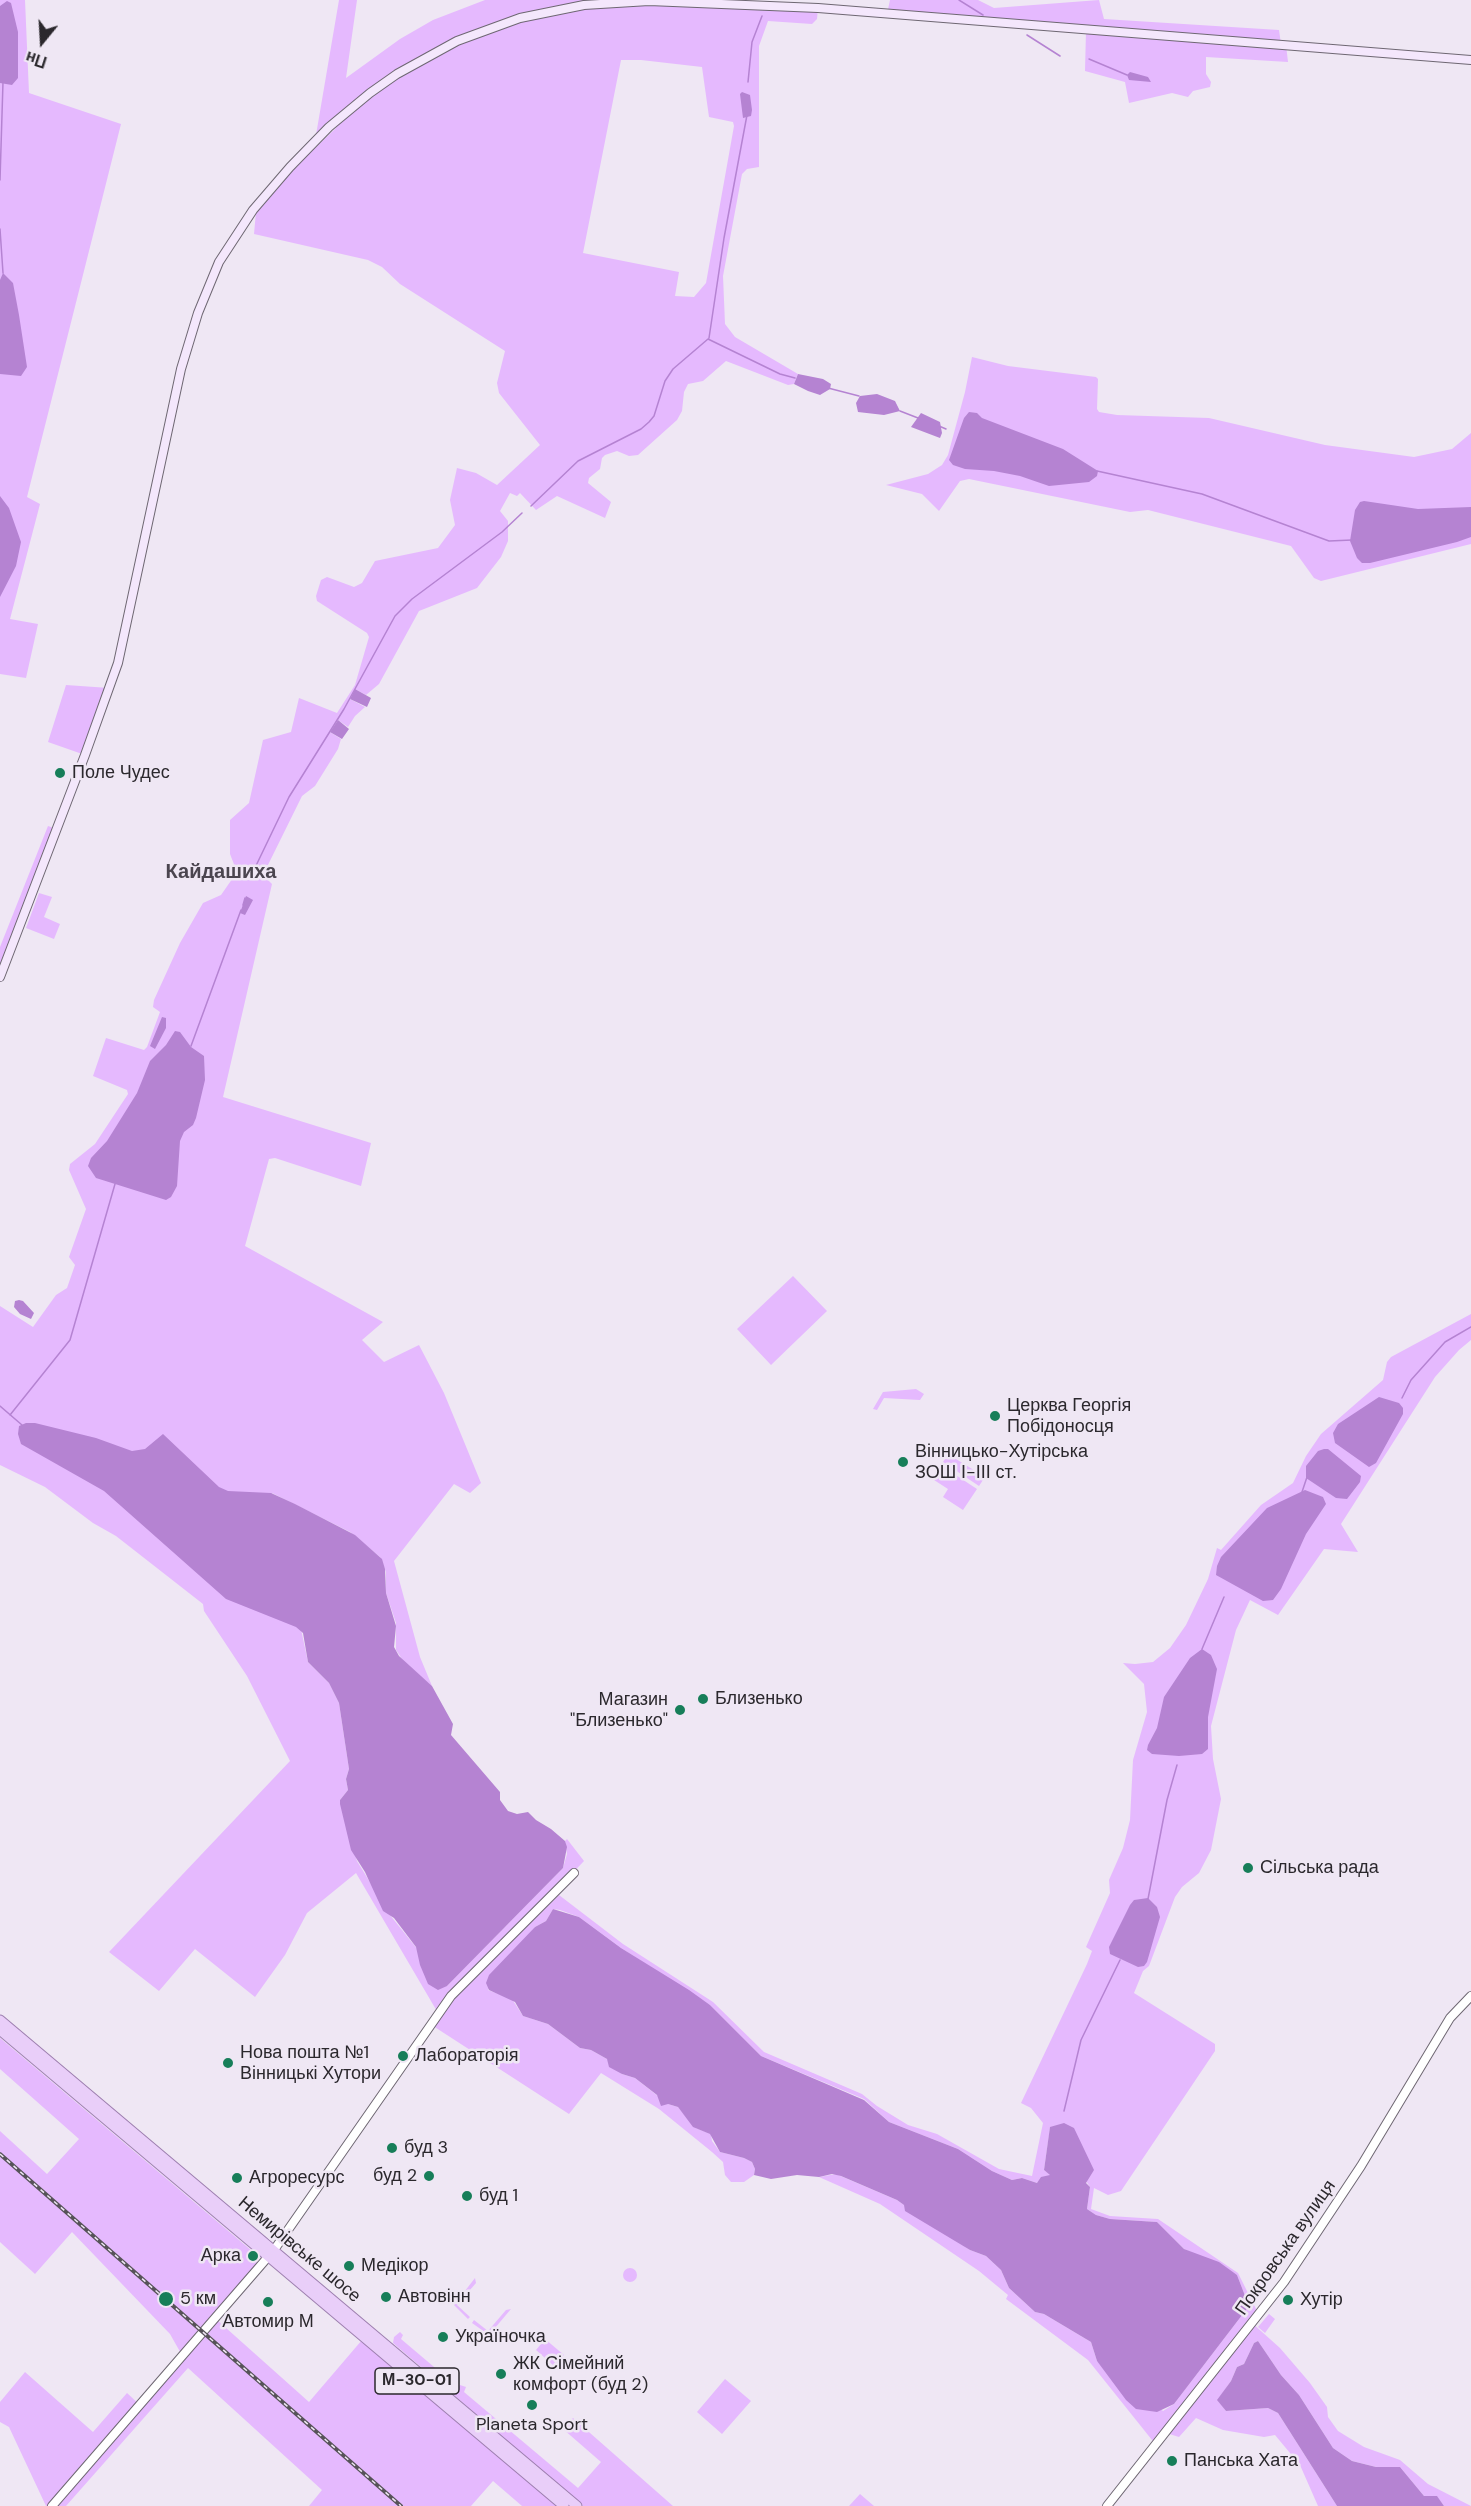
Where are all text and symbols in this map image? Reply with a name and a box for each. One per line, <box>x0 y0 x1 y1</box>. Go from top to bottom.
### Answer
north arrow <box>12 12 72 72</box>
text: Пн <box>23 46 50 73</box>
place label: Поле Чудес <box>72 762 170 784</box>
marker: Поле Чудес <box>53 766 67 780</box>
district label: Кайдашиха <box>166 861 276 885</box>
place label: Церква Георгія Побідоносця <box>1007 1395 1131 1438</box>
marker: Церква Георгія Побідоносця <box>988 1409 1002 1423</box>
place label: Вінницько-Хутірська ЗОШ І-ІІІ ст. <box>915 1441 1088 1484</box>
marker: Вінницько-Хутірська ЗОШ І-ІІІ ст. <box>896 1455 910 1469</box>
place label: Близенько <box>715 1688 803 1710</box>
place label: Магазин "Близенько" <box>570 1689 668 1732</box>
marker: Близенько <box>696 1692 710 1706</box>
marker: Магазин "Близенько" <box>673 1703 687 1717</box>
place label: Сільська рада <box>1260 1857 1379 1879</box>
marker: Сільська рада <box>1241 1861 1255 1875</box>
place label: Нова пошта №1 Вінницькі Хутори <box>240 2042 381 2084</box>
place label: Лабораторія <box>415 2045 519 2067</box>
marker: Лабораторія <box>396 2049 410 2063</box>
marker: Нова пошта №1 Вінницькі Хутори <box>221 2056 235 2070</box>
place label: буд 3 <box>404 2137 448 2159</box>
marker: буд 3 <box>385 2141 399 2155</box>
place label: буд 2 <box>373 2165 417 2187</box>
place label: Агроресурс <box>249 2167 344 2189</box>
marker: буд 2 <box>422 2169 436 2183</box>
marker: Агроресурс <box>230 2171 244 2185</box>
street label: Покровська вулиця <box>1231 2176 1341 2320</box>
place label: буд 1 <box>479 2185 518 2207</box>
marker: буд 1 <box>460 2189 474 2203</box>
street label: Немирівське шосе <box>233 2192 365 2308</box>
place label: Арка <box>201 2245 241 2267</box>
marker: Арка <box>246 2249 260 2263</box>
place label: Медікор <box>361 2255 428 2277</box>
marker: Медікор <box>342 2259 356 2273</box>
place label: Автовінн <box>398 2286 471 2308</box>
place label: 5 км <box>180 2288 216 2310</box>
place label: Хутір <box>1300 2289 1343 2311</box>
marker: 5 км <box>157 2290 175 2308</box>
marker: Автовінн <box>379 2290 393 2304</box>
marker: Хутір <box>1281 2293 1295 2307</box>
marker: Автомир М <box>261 2295 275 2309</box>
place label: Автомир М <box>222 2311 314 2333</box>
place label: Україночка <box>455 2326 546 2348</box>
marker: Україночка <box>436 2330 450 2344</box>
place label: ЖК Сімейний комфорт (буд 2) <box>513 2353 648 2396</box>
marker: ЖК Сімейний комфорт (буд 2) <box>494 2367 508 2381</box>
road number: М-30-01 <box>375 2368 459 2394</box>
marker: Planeta Sport <box>525 2398 539 2412</box>
place label: Planeta Sport <box>476 2414 588 2436</box>
place label: Панська Хата <box>1184 2450 1298 2472</box>
marker: Панська Хата <box>1165 2454 1179 2468</box>

